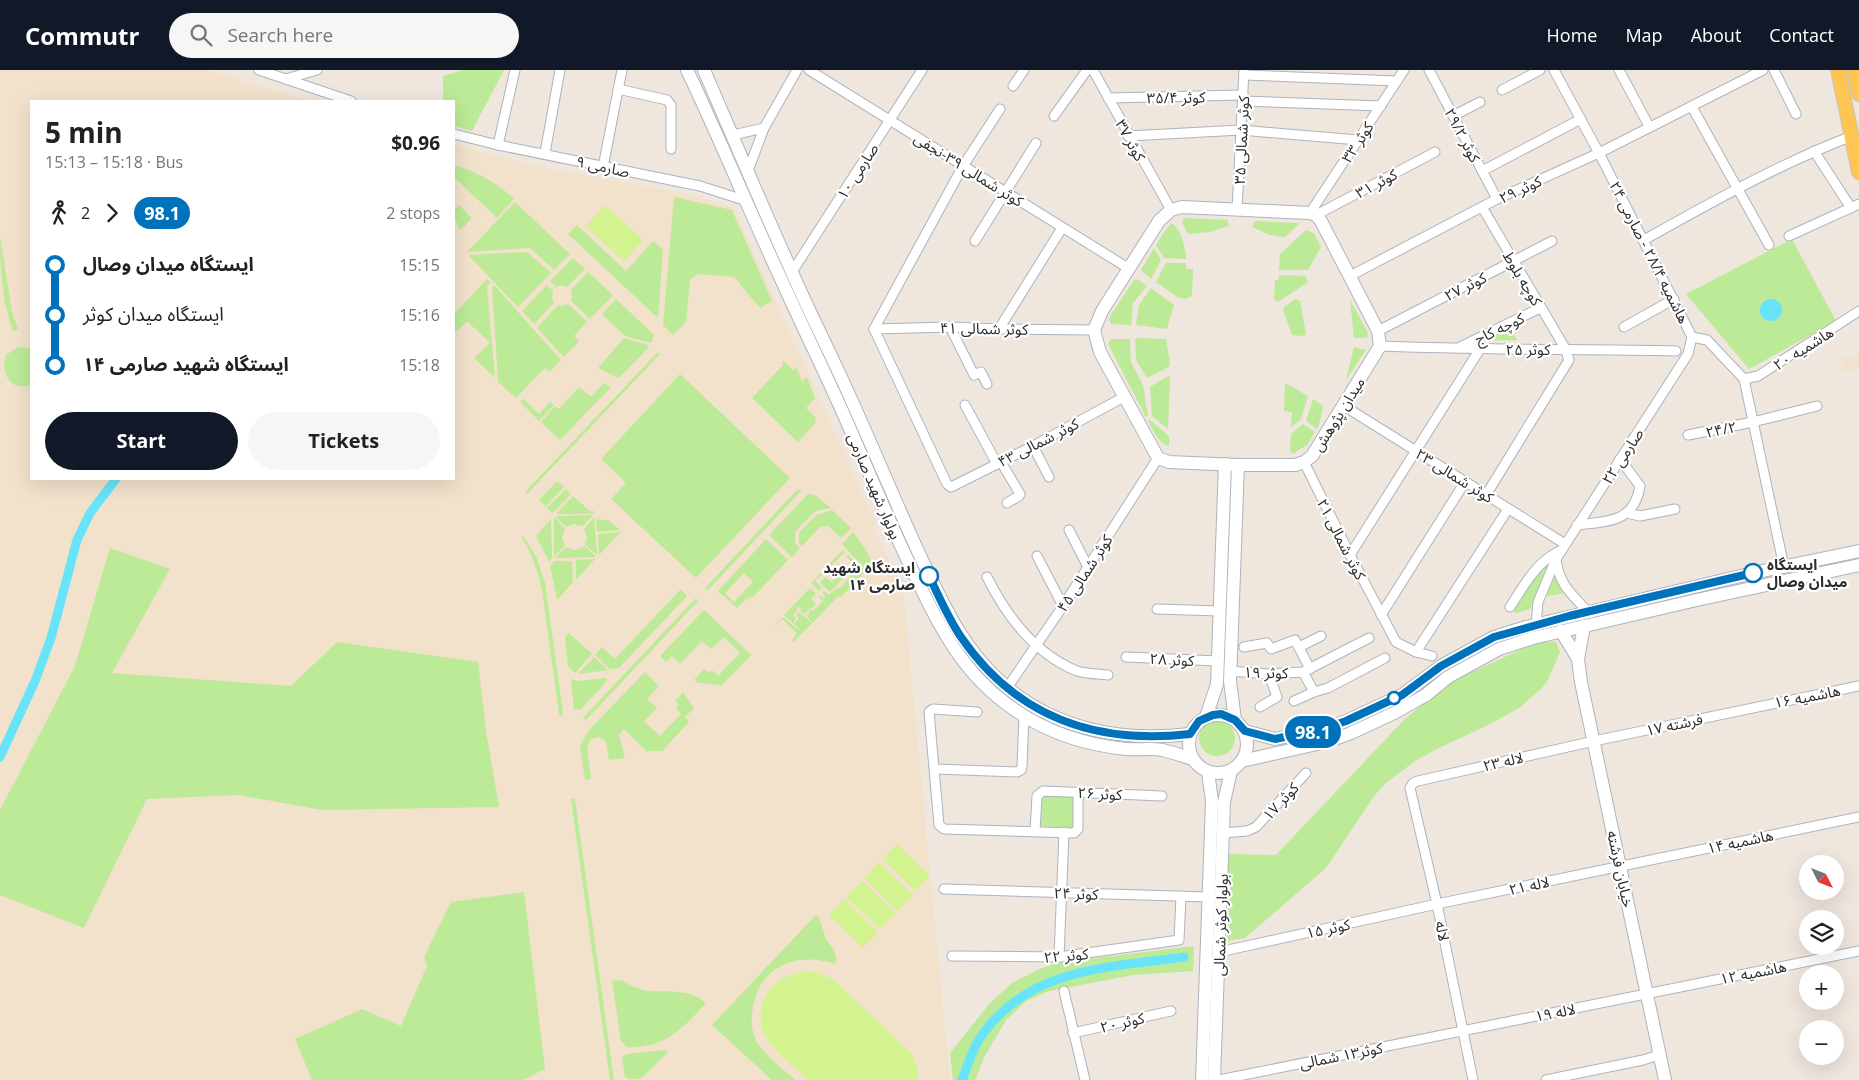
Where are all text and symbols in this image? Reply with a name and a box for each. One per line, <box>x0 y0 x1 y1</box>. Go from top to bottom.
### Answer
search box <box>169 13 519 58</box>
text: Commutr <box>25 19 139 52</box>
icon: search <box>187 21 215 49</box>
text: Search here <box>227 22 333 48</box>
text: Home <box>1547 23 1597 47</box>
text: Map <box>1625 23 1663 47</box>
text: About <box>1691 23 1741 47</box>
text: Contact <box>1769 23 1834 47</box>
street label: کوثر ۳۵/۴ <box>1146 86 1206 108</box>
street label: کوثر شمالی ۳۵ <box>1229 95 1253 185</box>
street label: کوثر ۲۹/۲ <box>1440 104 1486 166</box>
text: 5 min <box>45 113 123 151</box>
street label: کوثر ۳۷ <box>1111 116 1151 165</box>
street label: کوثر ۳۳ <box>1336 117 1378 166</box>
street label: کوثر شمالی ۳۹-نجفی <box>911 127 1028 211</box>
text: $0.96 <box>391 130 440 156</box>
street label: صارمی ۱۰ <box>832 139 882 203</box>
text: 15:13 – 15:18 · Bus <box>45 151 183 173</box>
street label: صارمی ۹ <box>574 151 632 181</box>
street label: کوثر ۳۱ <box>1352 163 1401 202</box>
street label: کوثر ۲۹ <box>1495 170 1545 208</box>
street label: هاشمیه ۲۸/۴ - صارمی ۲۴ <box>1605 178 1695 326</box>
icon: walk <box>45 199 73 227</box>
icon: forward <box>98 199 126 227</box>
text: 98.1 <box>144 201 180 225</box>
text: 2 <box>81 202 90 224</box>
text: 2 stops <box>386 202 440 224</box>
street label: کوچه بلوط <box>1498 247 1548 310</box>
text: ایستگاه میدان وصال <box>83 251 254 277</box>
text: 15:15 <box>399 254 440 276</box>
street label: کوثر ۲۷ <box>1441 267 1490 305</box>
text: ایستگاه میدان کوثر <box>83 301 224 327</box>
text: 15:16 <box>399 304 440 326</box>
street label: کوچه کاج <box>1471 307 1529 351</box>
street label: کوثر شمالی ۴۱ <box>940 317 1029 339</box>
street label: هاشمیه ۲۰ <box>1769 322 1837 374</box>
street label: کوثر ۲۵ <box>1506 339 1551 359</box>
text: ایستگاه شهید صارمی ۱۴ <box>83 351 289 377</box>
text: 15:18 <box>399 354 440 376</box>
street label: میدان پژوهش <box>1307 373 1370 455</box>
button: Start <box>45 412 238 470</box>
button: Tickets <box>248 412 440 470</box>
street label: کوثر شمالی ۴۳ <box>994 413 1083 471</box>
street label: ۲۴/۲ <box>1704 416 1738 442</box>
street label: صارمی ۲۲ <box>1597 424 1647 488</box>
street label: بولوار شهید صارمی <box>844 430 906 542</box>
street label: کوثر شمالی ۲۳ <box>1412 443 1498 507</box>
street label: کوثر شمالی ۲۱ <box>1313 495 1371 584</box>
street label: کوثر شمالی ۴۵ <box>1052 530 1117 616</box>
place label: ایستگاه میدان وصال <box>1767 554 1848 591</box>
place label: ایستگاه شهید صارمی ۱۴ <box>823 557 915 594</box>
marker: ایستگاه میدان وصال <box>1743 563 1763 583</box>
marker: ایستگاه شهید صارمی ۱۴ <box>919 566 939 586</box>
street label: کوثر ۲۸ <box>1149 648 1196 670</box>
street label: کوثر ۱۹ <box>1243 662 1289 682</box>
street label: هاشمیه ۱۶ <box>1772 680 1842 712</box>
unlabelled marker <box>1387 691 1401 705</box>
street label: فرشته ۱۷ <box>1644 708 1705 740</box>
line badge: 98.1 <box>1278 716 1348 748</box>
text: 98.1 <box>1295 720 1331 744</box>
street label: لاله ۲۳ <box>1481 747 1525 775</box>
street label: کوثر ۱۷ <box>1257 777 1303 824</box>
street label: کوثر ۲۶ <box>1077 782 1124 804</box>
street label: هاشمیه ۱۴ <box>1705 824 1775 858</box>
street label: خیابان فرشته <box>1603 829 1639 909</box>
north arrow <box>1799 855 1844 900</box>
map controls <box>1799 855 1844 1065</box>
street label: لاله ۲۱ <box>1507 871 1551 899</box>
street label: بولوار کوثر شمالی <box>1208 873 1232 977</box>
street label: کوثر ۲۴ <box>1053 882 1100 904</box>
button: layers <box>1799 910 1844 955</box>
street label: کوثر ۱۵ <box>1304 913 1353 942</box>
street label: لاله <box>1431 919 1455 943</box>
street label: کوثر ۲۲ <box>1043 943 1090 967</box>
street label: هاشمیه ۱۲ <box>1718 956 1788 988</box>
button: + <box>1799 965 1844 1010</box>
street label: لاله ۱۹ <box>1533 998 1577 1026</box>
street label: کوثر ۲۰ <box>1098 1007 1147 1037</box>
button: − <box>1799 1020 1844 1065</box>
street label: کوثر۱۳ شمالی <box>1298 1037 1385 1073</box>

